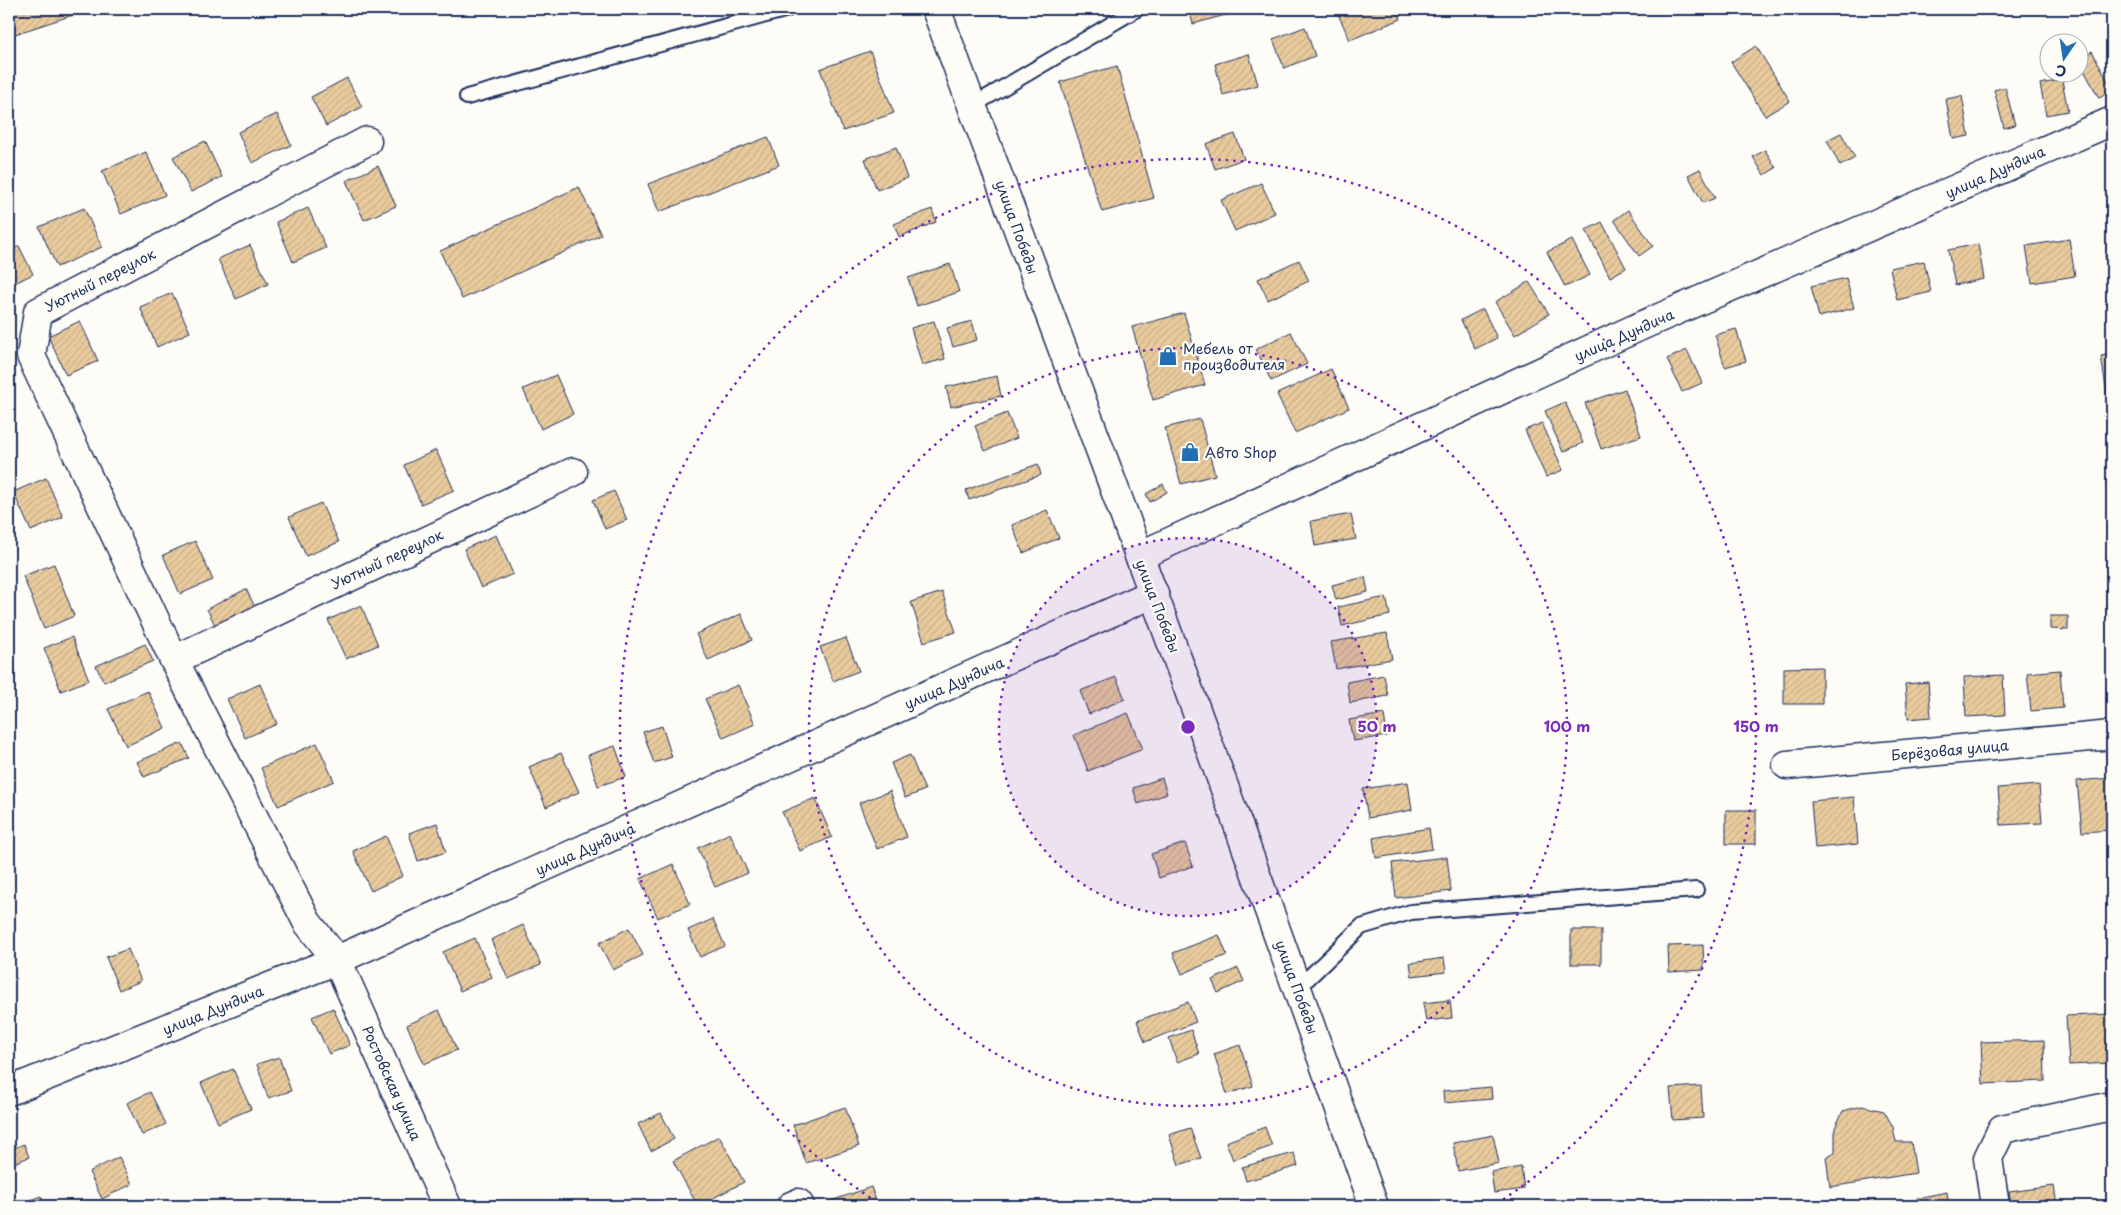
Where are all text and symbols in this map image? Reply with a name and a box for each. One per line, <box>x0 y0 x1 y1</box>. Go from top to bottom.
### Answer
north arrow <box>2038 32 2088 82</box>
text: С <box>2053 60 2068 83</box>
street label: улица Дундича <box>1942 141 2048 203</box>
street label: улица Победы <box>990 177 1044 277</box>
street label: Уютный переулок <box>41 243 160 317</box>
street label: улица Дундича <box>1571 304 1677 366</box>
place label: Мебель от производителя <box>1183 338 1285 375</box>
shop icon: Мебель от производителя <box>1157 345 1179 367</box>
shop icon: Авто Shop <box>1179 441 1201 463</box>
place label: Авто Shop <box>1205 442 1277 463</box>
street label: Уютный переулок <box>327 524 447 594</box>
street label: улица Победы <box>1131 556 1185 656</box>
street label: улица Дундича <box>901 652 1007 714</box>
text: 50 m <box>1358 714 1396 737</box>
text: 100 m <box>1544 714 1590 737</box>
text: 150 m <box>1733 714 1779 737</box>
centre of rings <box>1179 718 1197 736</box>
street label: Берёзовая улица <box>1890 734 2010 766</box>
street label: улица Дундича <box>532 818 638 880</box>
street label: улица Победы <box>1270 937 1324 1037</box>
street label: улица Дундича <box>159 980 267 1040</box>
street label: Ростовская улица <box>357 1022 427 1144</box>

